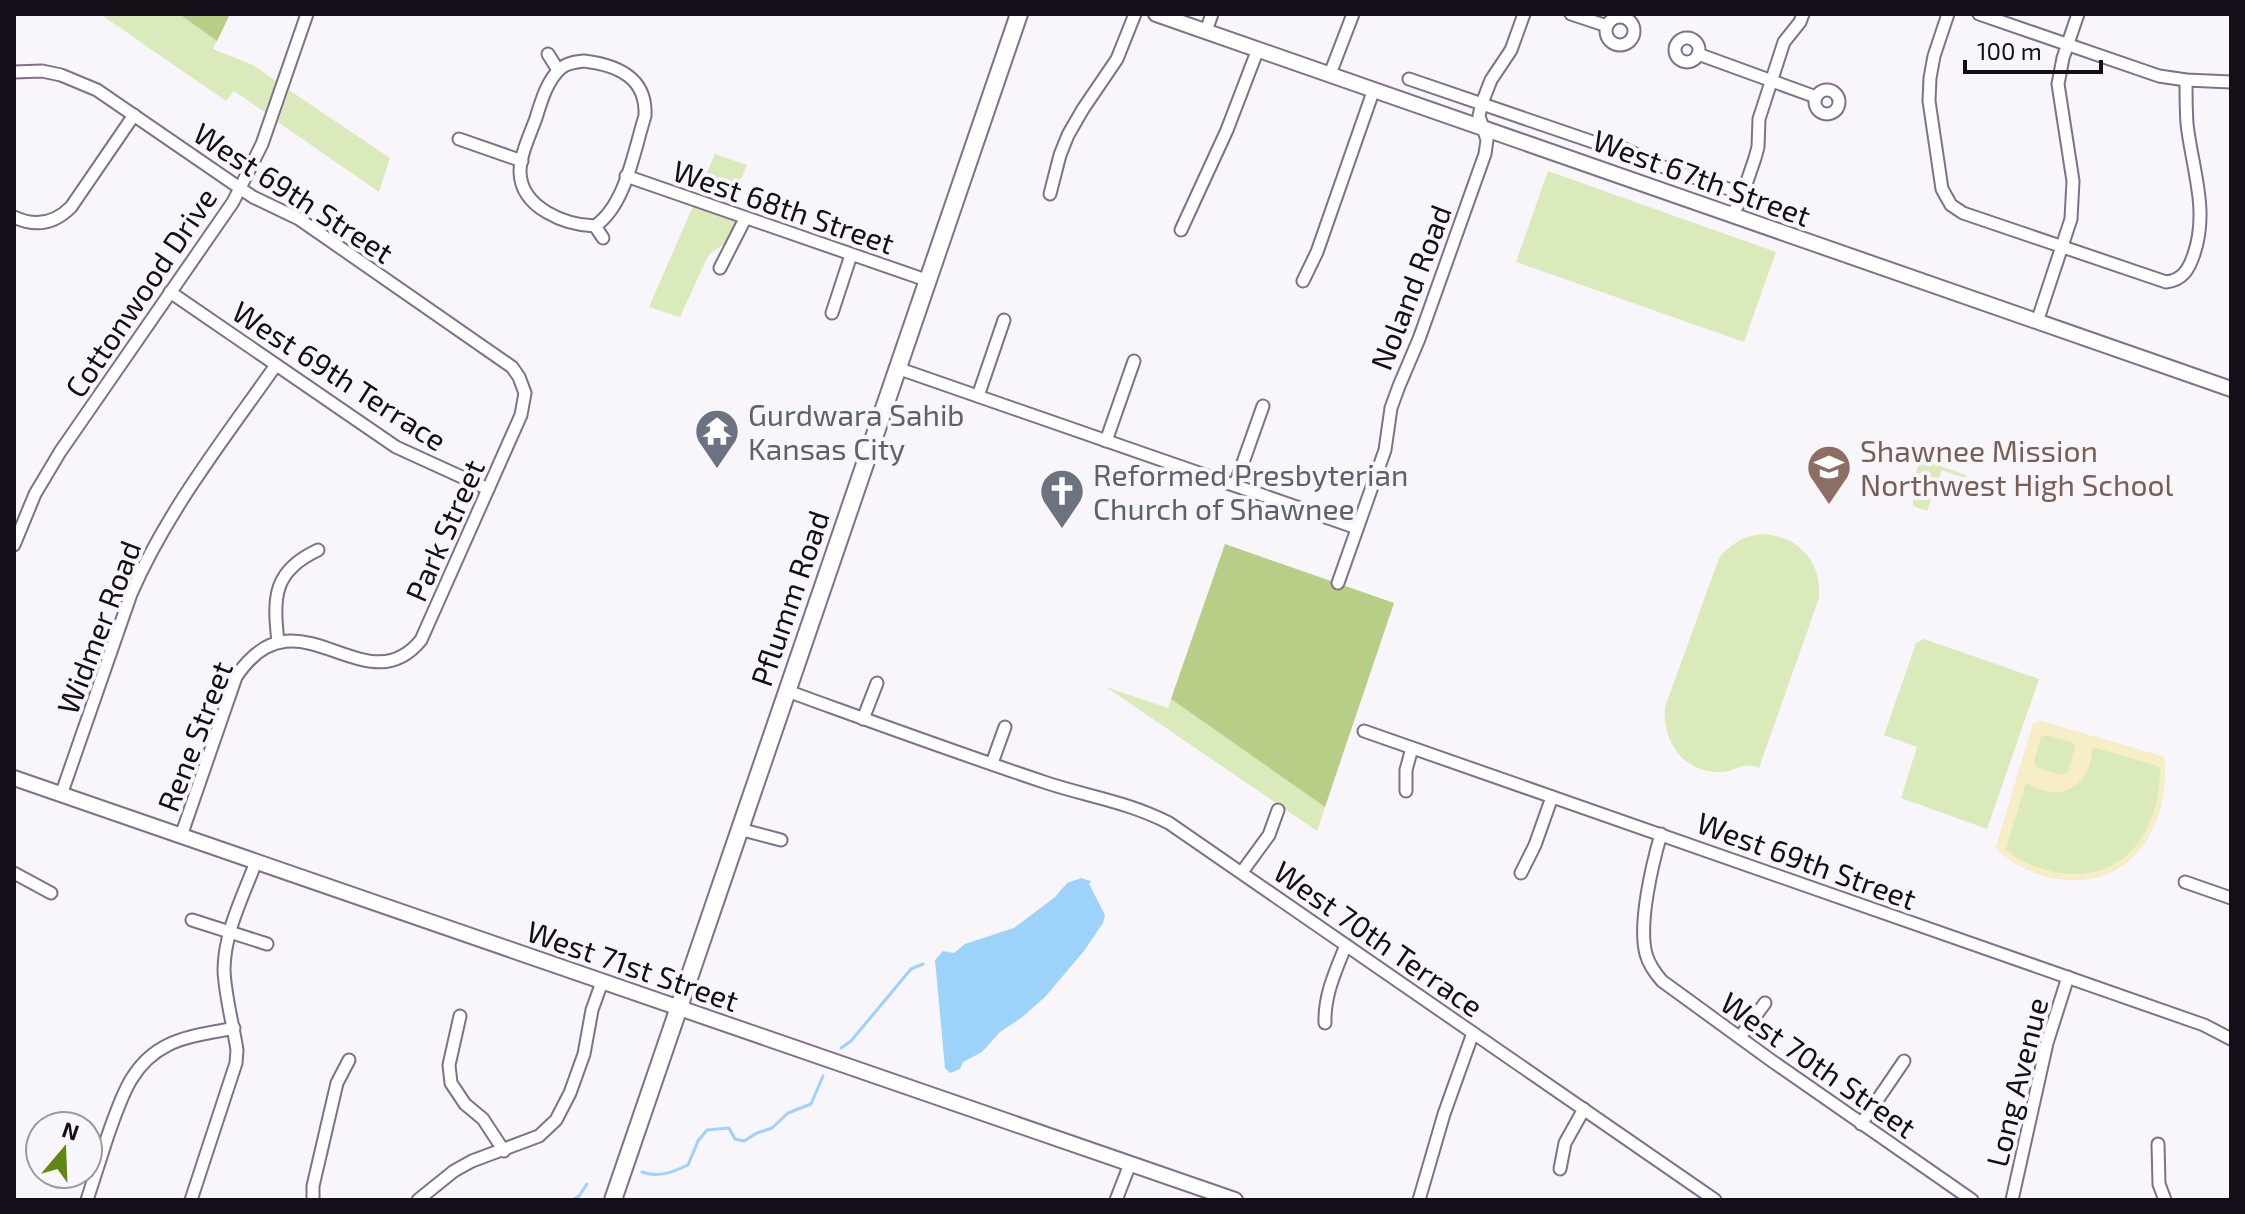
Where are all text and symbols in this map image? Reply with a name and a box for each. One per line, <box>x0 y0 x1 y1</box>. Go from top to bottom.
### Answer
scale bar <box>1965 24 2101 74</box>
text: 100 m <box>1977 36 2042 65</box>
street label: West 69th Street <box>187 114 401 270</box>
street label: West 67th Street <box>1588 121 1816 233</box>
street label: West 68th Street <box>669 151 899 261</box>
street label: Cottonwood Drive <box>57 180 223 404</box>
street label: Noland Road <box>1362 199 1458 375</box>
street label: West 69th Terrace <box>226 292 454 458</box>
place label: Gurdwara Sahib Kansas City <box>748 396 964 466</box>
temple icon: Gurdwara Sahib Kansas City <box>693 407 741 470</box>
place label: Shawnee Mission Northwest High School <box>1860 432 2174 502</box>
school or university icon: Shawnee Mission Northwest High School <box>1805 443 1853 506</box>
street label: Park Street <box>397 454 491 606</box>
place label: Reformed Presbyterian Church of Shawnee <box>1093 456 1408 526</box>
church icon: Reformed Presbyterian Church of Shawnee <box>1038 467 1086 530</box>
street label: Pflumm Road <box>742 506 836 690</box>
street label: Widmer Road <box>48 535 148 719</box>
street label: Rene Street <box>149 656 239 816</box>
street label: West 69th Street <box>1692 804 1922 916</box>
street label: West 70th Terrace <box>1268 852 1490 1024</box>
street label: West 71st Street <box>522 912 744 1018</box>
street label: West 70th Street <box>1715 983 1923 1145</box>
street label: Long Avenue <box>1978 994 2054 1170</box>
north arrow <box>24 1110 104 1190</box>
text: N <box>59 1115 83 1145</box>

